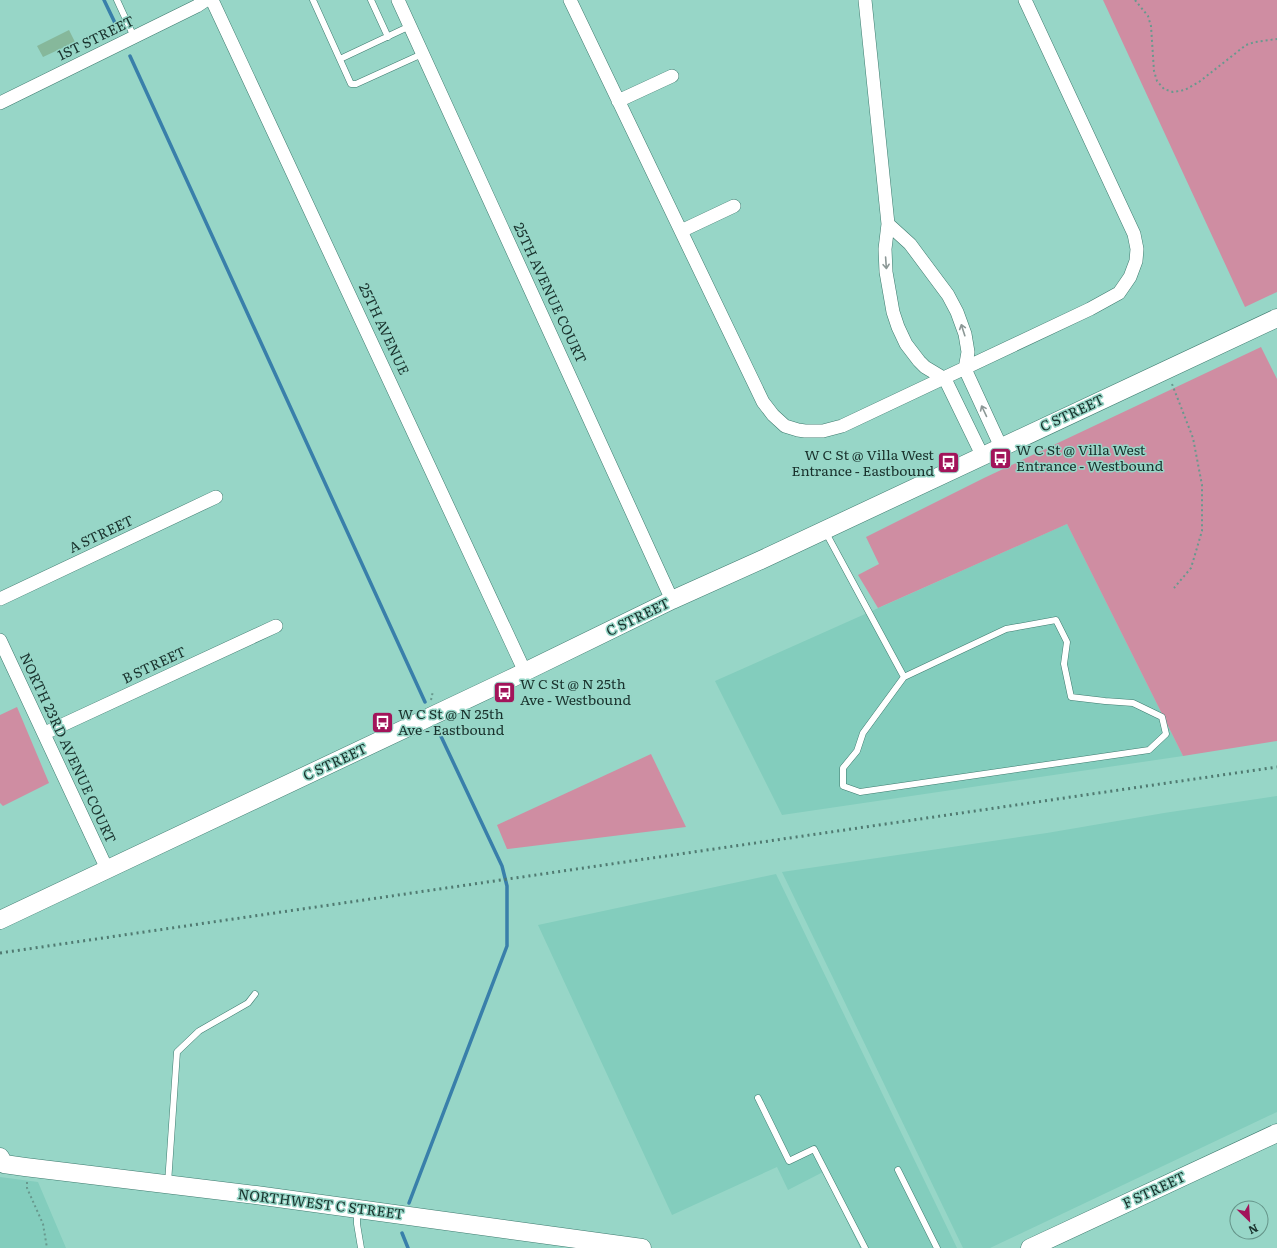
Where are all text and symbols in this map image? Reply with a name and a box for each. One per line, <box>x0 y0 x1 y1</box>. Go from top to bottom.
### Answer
street label: 1ST STREET <box>54 10 137 64</box>
street label: 25TH AVENUE COURT <box>510 219 592 366</box>
one-way arrow <box>882 256 889 269</box>
street label: 25TH AVENUE <box>355 279 415 378</box>
one-way arrow <box>959 324 966 337</box>
street label: C STREET <box>1036 388 1107 436</box>
one-way arrow <box>980 406 987 418</box>
place label: W C St @ Villa West Entrance - Westbound <box>1016 439 1164 475</box>
place label: W C St @ Villa West Entrance - Eastbound <box>791 444 934 480</box>
bus stop icon: W C St @ Villa West Entrance - Westbound <box>987 445 1013 471</box>
bus stop icon: W C St @ Villa West Entrance - Eastbound <box>936 450 962 476</box>
street label: A STREET <box>65 509 136 557</box>
street label: C STREET <box>602 592 673 640</box>
street label: B STREET <box>118 641 189 688</box>
street label: NORTH 23RD AVENUE COURT <box>16 649 122 846</box>
place label: W C St @ N 25th Ave - Westbound <box>520 673 631 709</box>
bus stop icon: W C St @ N 25th Ave - Westbound <box>491 679 517 705</box>
place label: W C St @ N 25th Ave - Eastbound <box>398 703 505 739</box>
bus stop icon: W C St @ N 25th Ave - Eastbound <box>369 709 395 735</box>
street label: C STREET <box>299 737 370 785</box>
street label: F STREET <box>1119 1166 1188 1212</box>
street label: NORTHWEST C STREET <box>237 1183 406 1223</box>
north arrow <box>1229 1200 1269 1240</box>
text: N <box>1246 1221 1261 1239</box>

